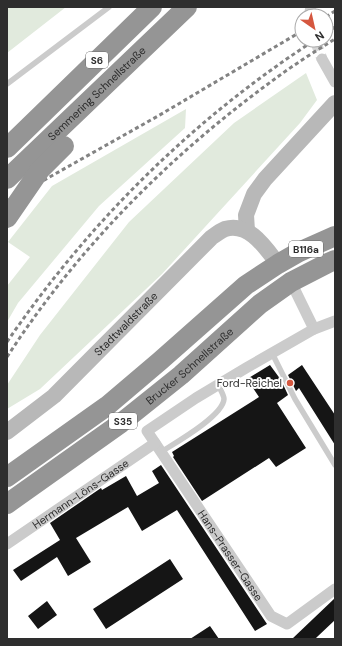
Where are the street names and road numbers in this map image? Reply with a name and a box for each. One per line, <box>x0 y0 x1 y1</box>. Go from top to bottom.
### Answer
street label: Semmering Schnellstraße <box>45 43 149 143</box>
road number: S6 <box>86 52 108 68</box>
road number: B116a <box>289 241 323 257</box>
street label: Stadtwaldstraße <box>91 289 160 359</box>
street label: Brucker Schnellstraße <box>143 324 236 408</box>
road number: S35 <box>109 413 137 429</box>
street label: Hermann-Löns-Gasse <box>30 456 131 532</box>
street label: Hans-Prasser-Gasse <box>195 507 266 604</box>

